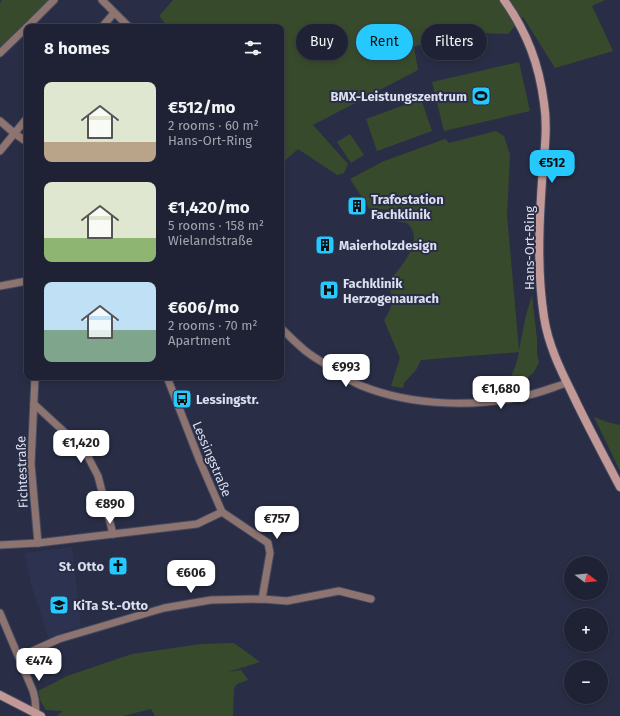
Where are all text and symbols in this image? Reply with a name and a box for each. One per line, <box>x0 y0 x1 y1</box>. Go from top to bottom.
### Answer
chip: Buy <box>296 24 348 60</box>
chip: Rent <box>356 24 413 60</box>
chip: Filters <box>421 24 487 60</box>
icon: filters <box>242 37 264 59</box>
text: 8 homes <box>44 38 110 59</box>
sports icon: BMX-Leistungszentrum <box>470 85 492 107</box>
place label: BMX-Leistungszentrum <box>330 89 467 104</box>
text: €512/mo <box>168 97 236 118</box>
icon: home <box>76 98 124 146</box>
text: 2 rooms · 60 m² <box>168 118 259 133</box>
text: Hans-Ort-Ring <box>168 133 252 148</box>
pin: €512 <box>528 150 576 184</box>
text: €512 <box>539 155 565 170</box>
place label: Trafostation Fachklinik <box>371 192 444 222</box>
building icon: Trafostation Fachklinik <box>346 195 368 217</box>
text: €1,420/mo <box>168 197 250 218</box>
icon: home <box>76 198 124 246</box>
street label: Hans-Ort-Ring <box>522 206 537 290</box>
text: 5 rooms · 158 m² <box>168 218 264 233</box>
text: Wielandstraße <box>168 233 253 248</box>
building icon: Maierholzdesign <box>314 234 336 256</box>
place label: Maierholzdesign <box>339 238 437 253</box>
place label: Fachklinik Herzogenaurach <box>343 276 439 306</box>
hospital icon: Fachklinik Herzogenaurach <box>318 279 340 301</box>
text: €606/mo <box>168 297 239 318</box>
icon: home <box>76 298 124 346</box>
text: 2 rooms · 70 m² <box>168 318 258 333</box>
text: Apartment <box>168 333 230 348</box>
pin: €993 <box>322 354 370 388</box>
text: €993 <box>332 359 360 374</box>
pin: €1,680 <box>468 376 534 410</box>
text: €1,680 <box>482 381 520 396</box>
bus stop icon: Lessingstr. <box>171 388 193 410</box>
place label: Lessingstr. <box>196 392 259 407</box>
street label: Lessingstraße <box>189 419 235 499</box>
pin: €1,420 <box>48 430 114 464</box>
text: €1,420 <box>62 435 100 450</box>
street label: Fichtestraße <box>13 436 31 508</box>
pin: €890 <box>86 491 134 525</box>
text: €890 <box>95 496 125 511</box>
pin: €757 <box>253 506 301 540</box>
text: €757 <box>264 511 290 526</box>
church icon: St. Otto <box>107 555 129 577</box>
north arrow <box>564 556 608 600</box>
map controls <box>564 556 608 704</box>
place label: St. Otto <box>59 559 104 574</box>
pin: €606 <box>167 560 215 594</box>
text: €606 <box>176 565 206 580</box>
school or university icon: KiTa St.-Otto <box>48 594 70 616</box>
place label: KiTa St.-Otto <box>73 598 149 613</box>
button: + <box>564 608 608 652</box>
pin: €474 <box>15 648 63 682</box>
text: €474 <box>25 653 53 668</box>
button: − <box>564 660 608 704</box>

